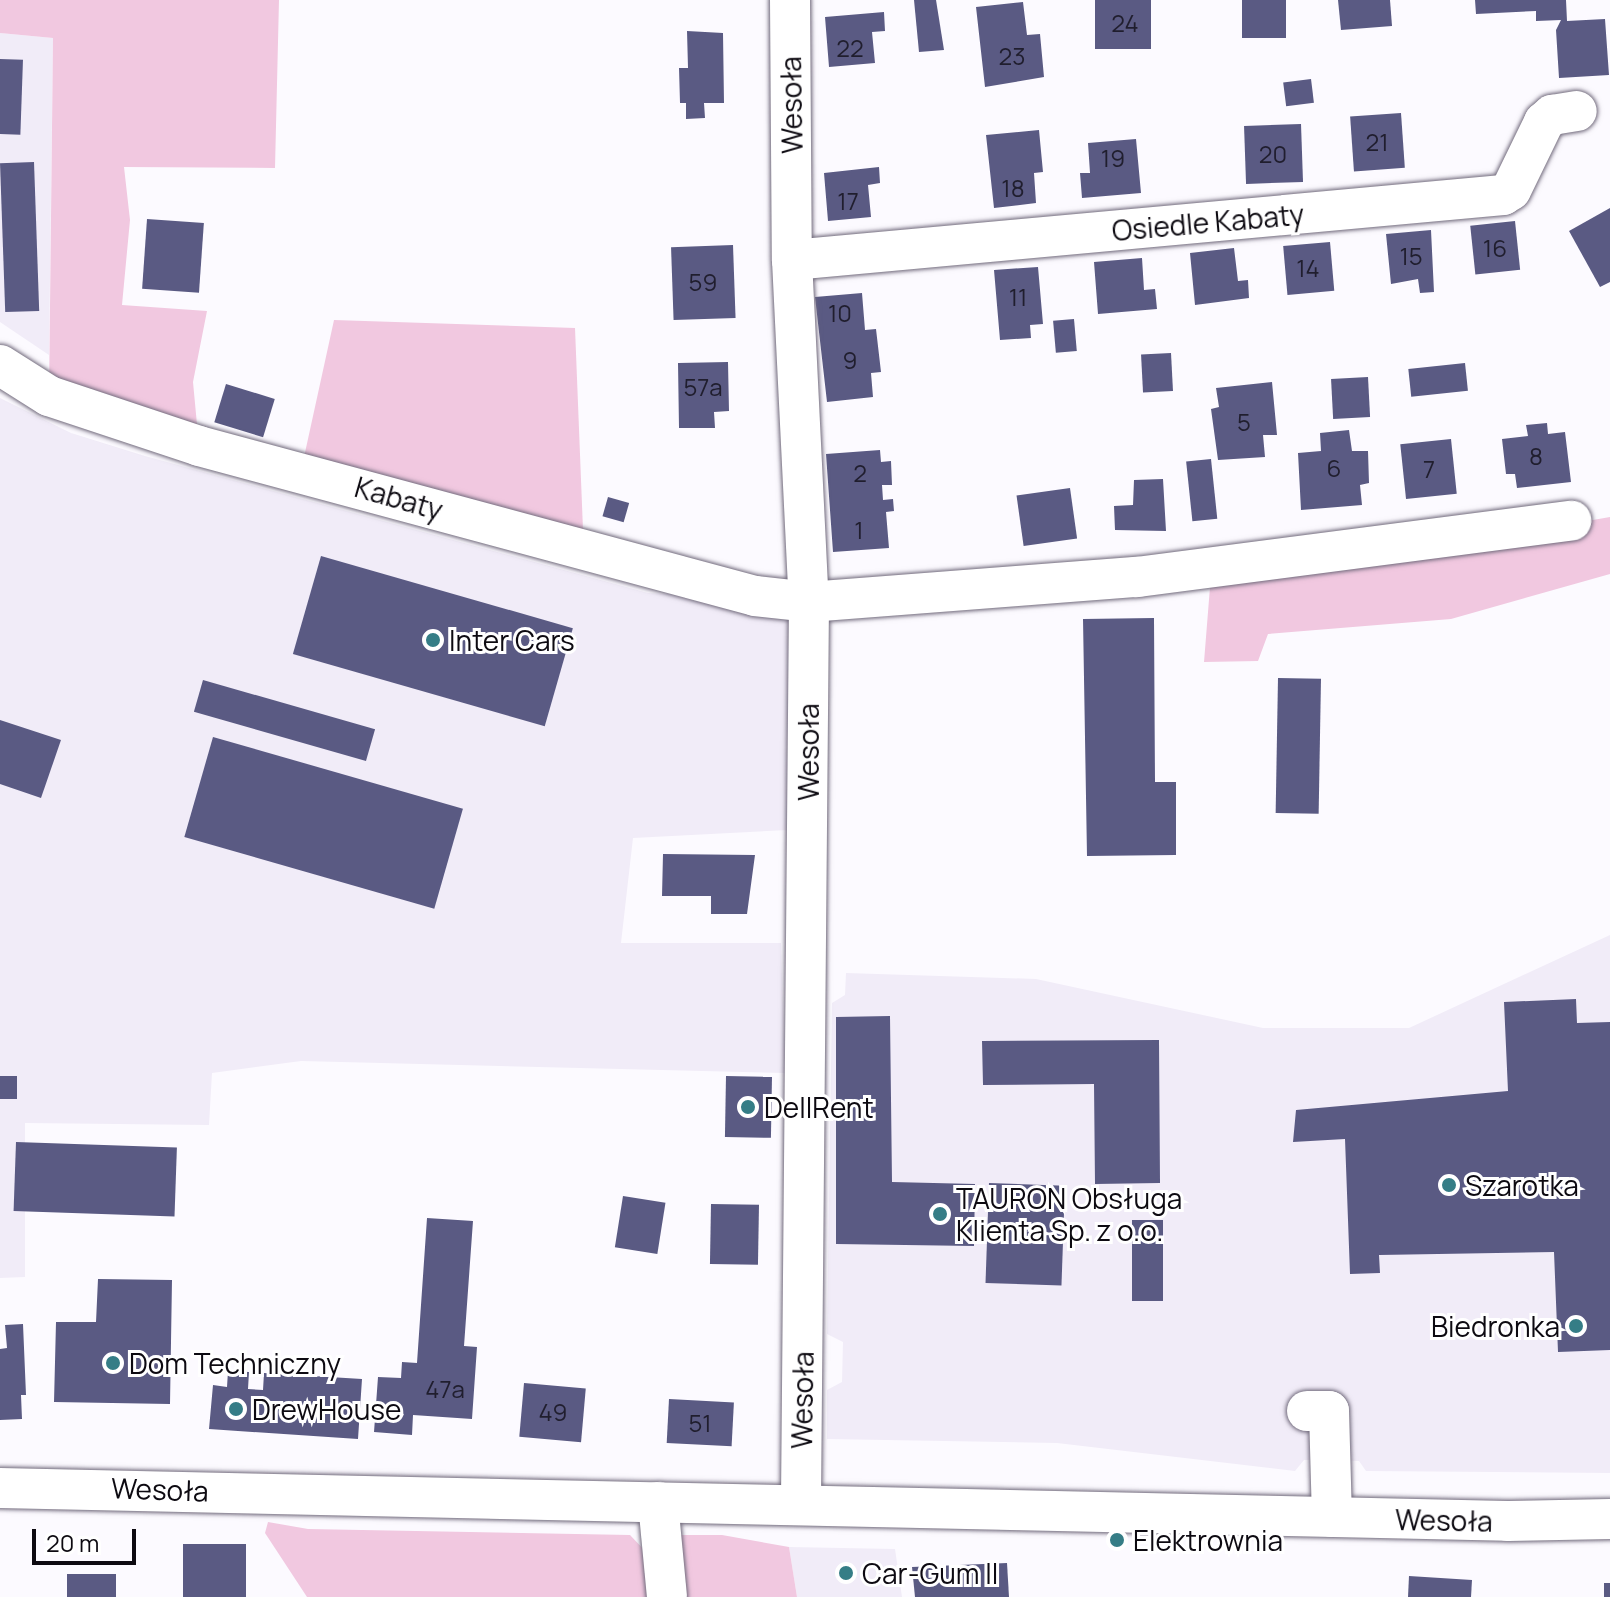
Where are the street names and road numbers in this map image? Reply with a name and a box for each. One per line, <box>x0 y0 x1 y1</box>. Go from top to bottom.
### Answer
street label: Wesoła <box>773 56 809 154</box>
street label: Osiedle Kabaty <box>1110 197 1306 247</box>
street label: Kabaty <box>351 469 447 527</box>
street label: Wesoła <box>791 703 825 801</box>
street label: Wesoła <box>784 1351 820 1449</box>
street label: Wesoła <box>111 1471 209 1507</box>
street label: Wesoła <box>1395 1502 1493 1538</box>

